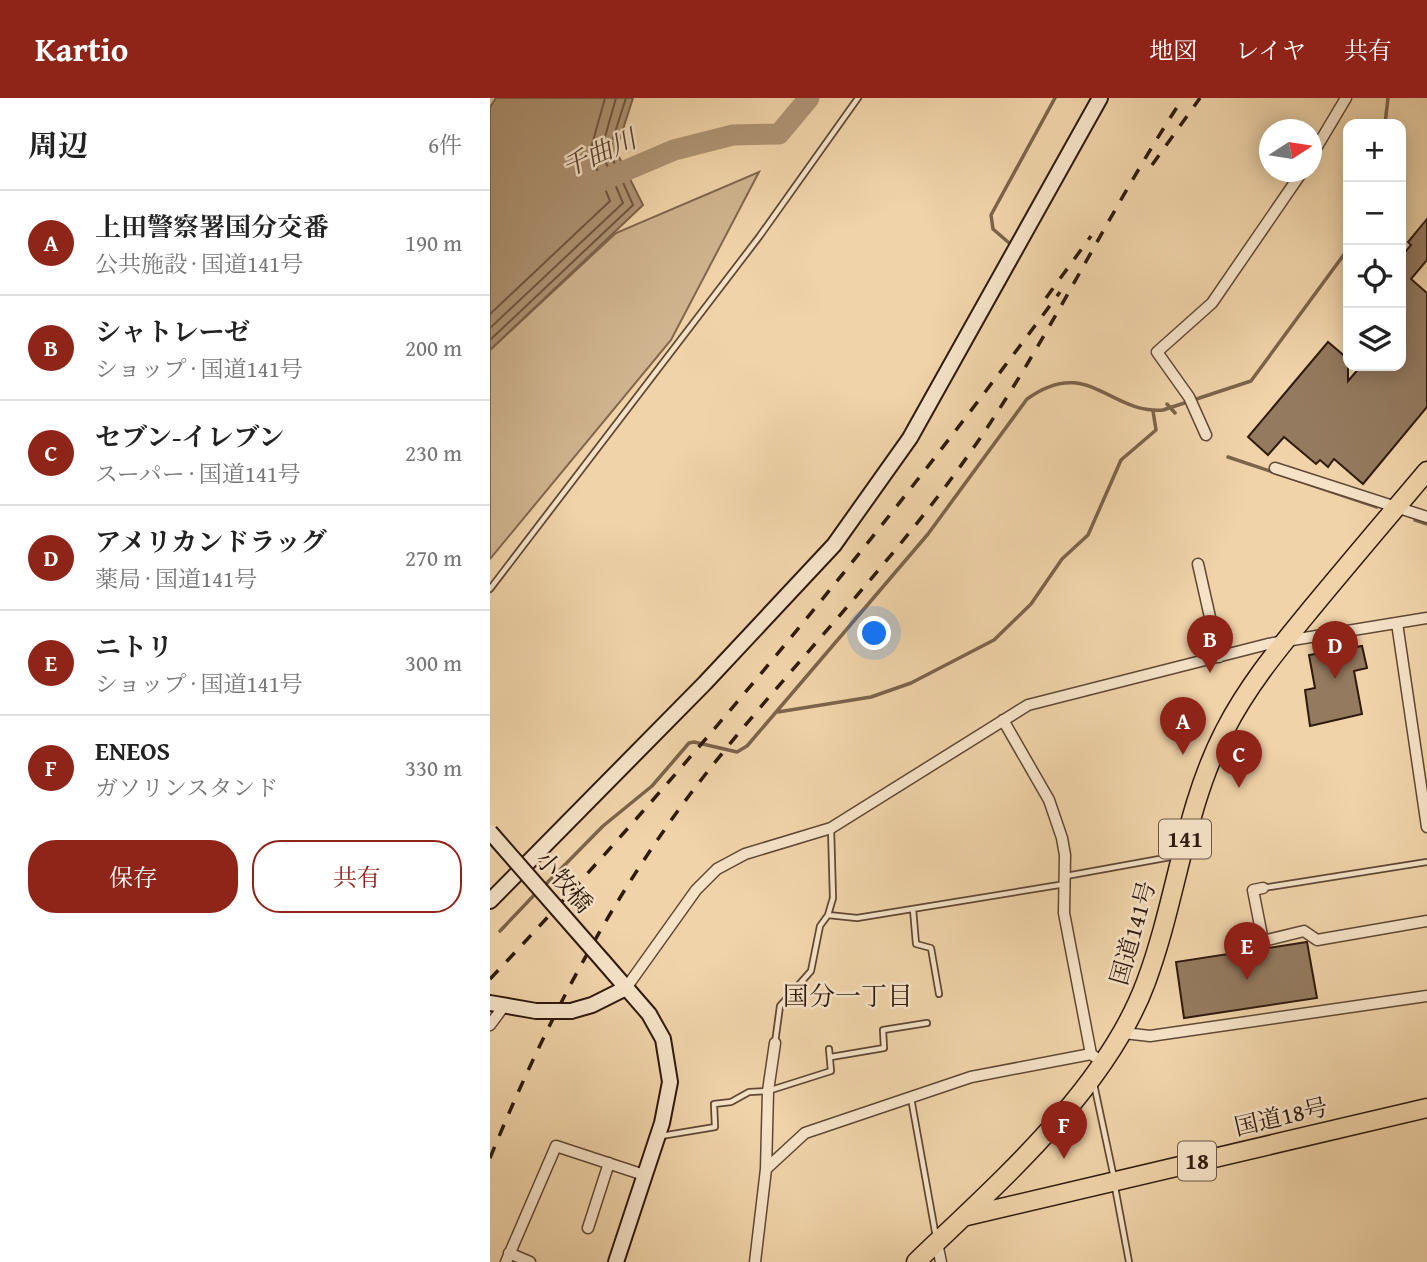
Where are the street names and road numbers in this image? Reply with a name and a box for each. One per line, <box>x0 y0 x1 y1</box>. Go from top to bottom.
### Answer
road number: 141 <box>1159 820 1211 859</box>
street label: 小牧橋 <box>528 843 601 920</box>
street label: 国道141号 <box>1101 877 1164 989</box>
street label: 国道18号 <box>1231 1089 1331 1144</box>
road number: 18 <box>1178 1142 1216 1180</box>

